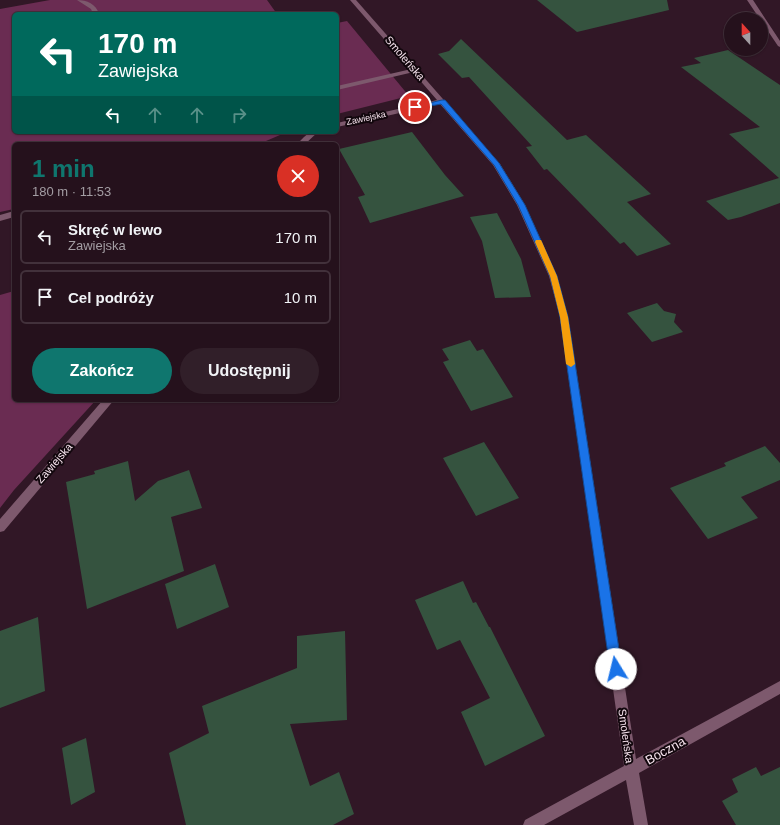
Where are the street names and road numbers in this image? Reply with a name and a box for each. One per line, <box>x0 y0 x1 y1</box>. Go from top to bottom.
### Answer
street label: Smoleńska <box>383 34 428 83</box>
street label: Zawiejska <box>345 109 387 127</box>
street label: Zawiejska <box>33 440 75 485</box>
street label: Smoleńska <box>616 708 636 765</box>
street label: Boczna <box>643 733 689 768</box>

